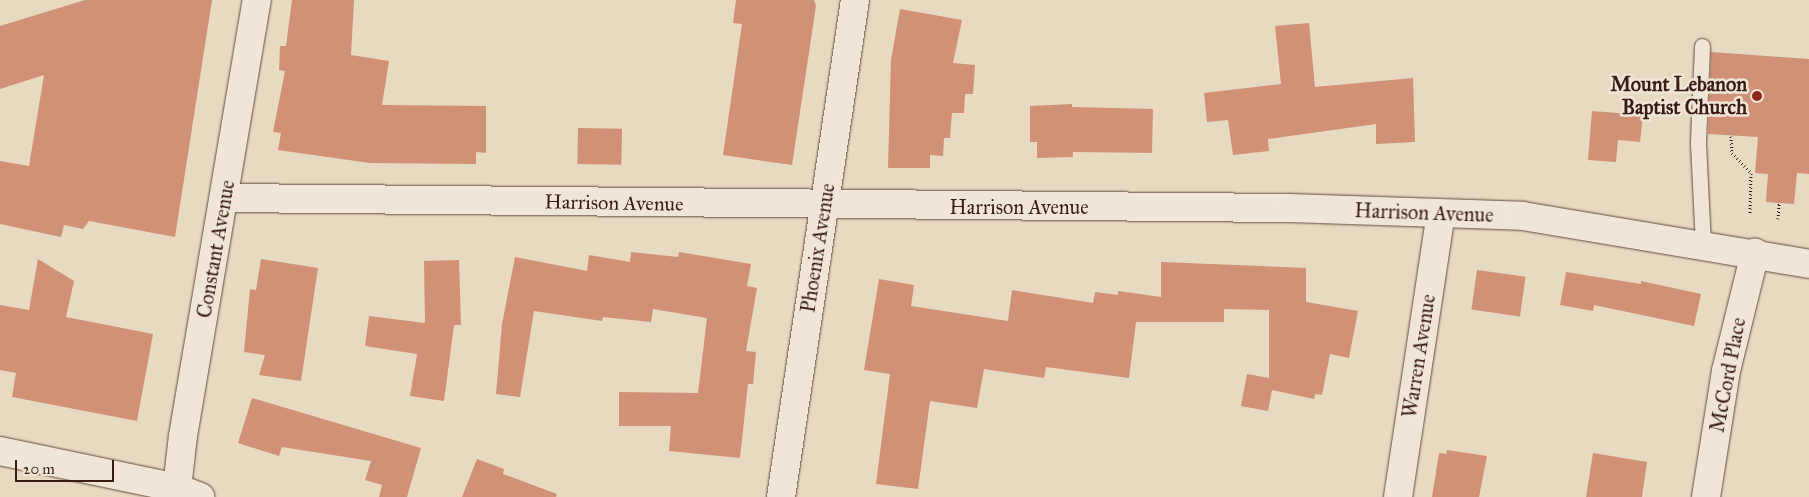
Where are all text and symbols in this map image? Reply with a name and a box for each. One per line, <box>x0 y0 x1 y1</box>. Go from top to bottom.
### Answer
place label: Mount Lebanon Baptist Church <box>1610 72 1747 119</box>
marker: Mount Lebanon Baptist Church <box>1751 90 1763 102</box>
street label: Constant Avenue <box>192 178 240 320</box>
street label: Phoenix Avenue <box>796 182 840 314</box>
street label: Harrison Avenue <box>544 190 684 216</box>
street label: Harrison Avenue <box>950 195 1088 219</box>
street label: Harrison Avenue <box>1354 199 1494 227</box>
street label: Warren Avenue <box>1397 292 1441 420</box>
street label: McCord Place <box>1705 316 1751 434</box>
scale bar <box>18 450 116 482</box>
text: 20 m <box>23 460 55 478</box>

